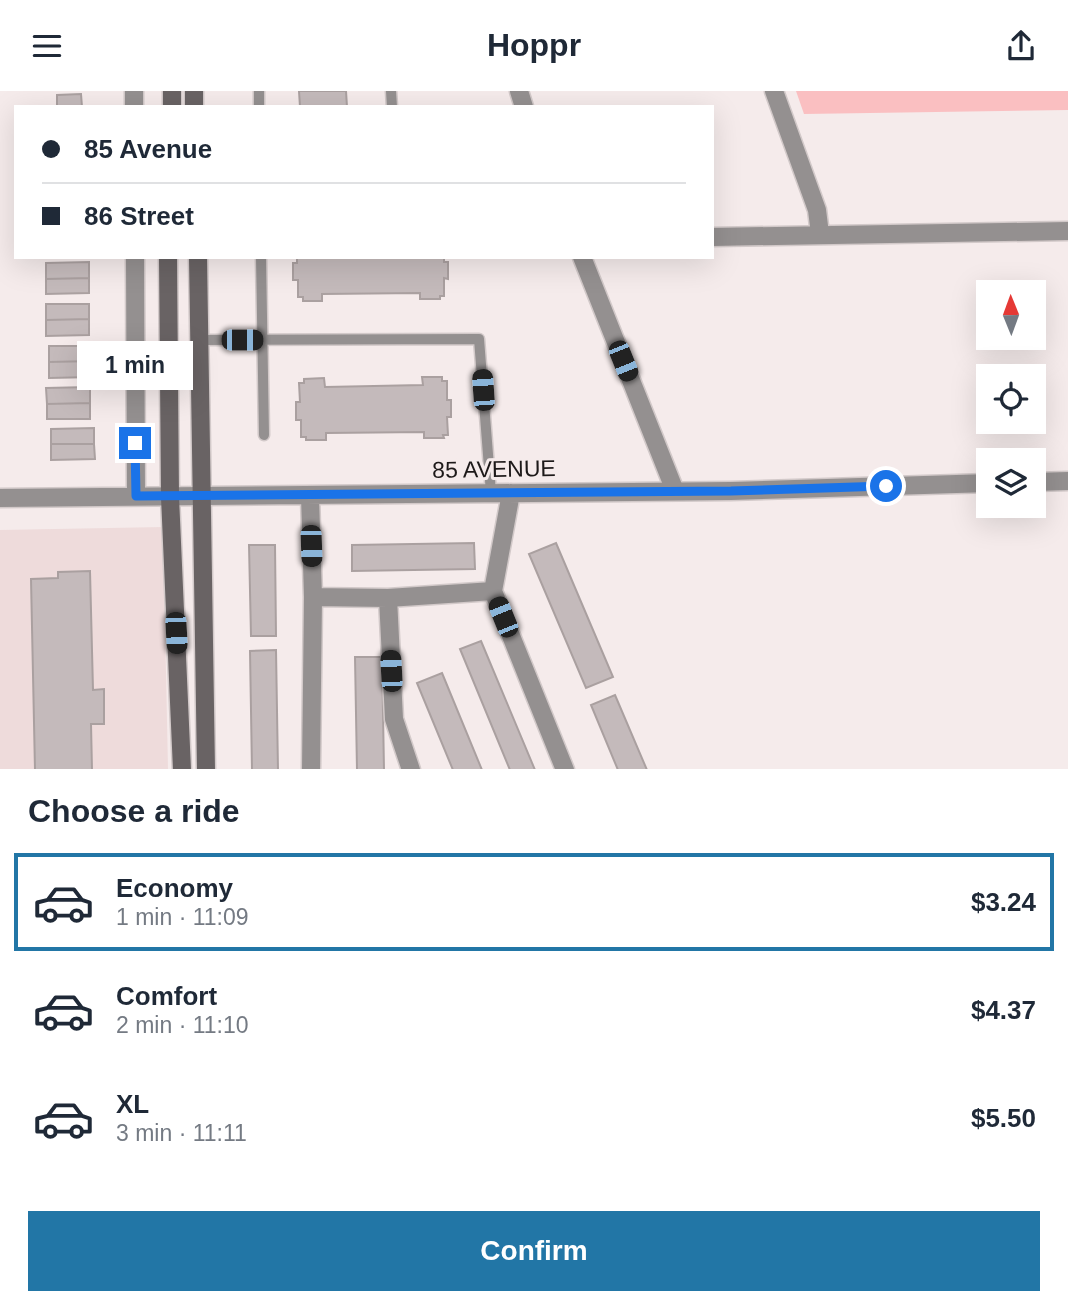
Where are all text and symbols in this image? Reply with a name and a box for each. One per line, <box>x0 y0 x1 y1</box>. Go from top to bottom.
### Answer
icon: menu <box>28 27 66 65</box>
text: Hoppr <box>487 27 581 63</box>
icon: share <box>1002 27 1040 65</box>
text: 85 Avenue <box>84 134 212 164</box>
text: 86 Street <box>84 201 194 231</box>
north arrow <box>976 280 1046 350</box>
map controls <box>976 280 1046 518</box>
car <box>222 330 264 351</box>
car <box>606 338 641 384</box>
callout: 1 min <box>77 341 193 391</box>
text: 1 min <box>105 352 165 378</box>
button: locate <box>976 364 1046 434</box>
car <box>472 368 495 412</box>
route end <box>119 427 151 459</box>
button: layers <box>976 448 1046 518</box>
street label: 85 AVENUE <box>432 455 556 483</box>
route start <box>870 470 902 502</box>
car <box>300 525 323 567</box>
car <box>486 594 521 640</box>
car <box>165 611 188 655</box>
car <box>380 649 403 693</box>
text: Choose a ride <box>28 793 240 829</box>
icon: car <box>32 871 95 934</box>
text: Economy <box>116 873 233 903</box>
text: $3.24 <box>971 887 1036 917</box>
text: 1 min · 11:09 <box>116 904 249 930</box>
icon: car <box>32 979 95 1042</box>
text: Comfort <box>116 981 217 1011</box>
text: $4.37 <box>971 995 1036 1025</box>
text: 2 min · 11:10 <box>116 1012 249 1038</box>
icon: car <box>32 1087 95 1150</box>
text: XL <box>116 1089 149 1119</box>
text: $5.50 <box>971 1103 1036 1133</box>
text: 3 min · 11:11 <box>116 1120 247 1146</box>
button: Confirm <box>28 1211 1040 1291</box>

